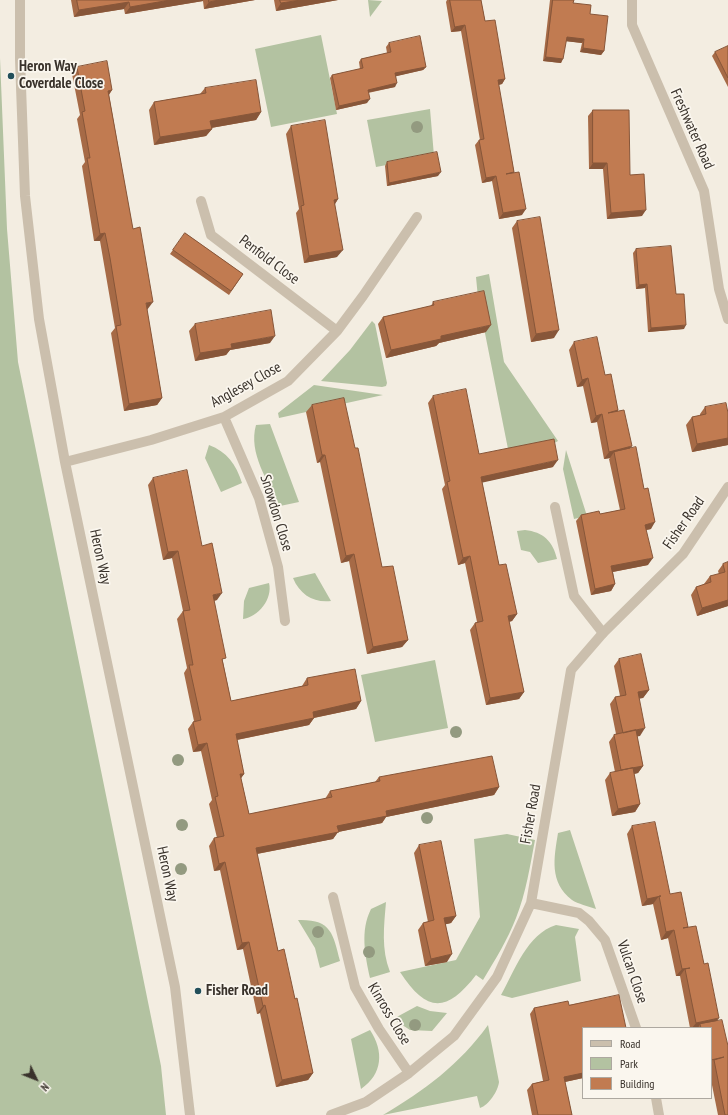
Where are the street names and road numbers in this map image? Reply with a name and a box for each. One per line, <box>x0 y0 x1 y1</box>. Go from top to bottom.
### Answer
street label: Freshwater Road <box>666 86 718 172</box>
street label: Penfold Close <box>235 232 303 288</box>
street label: Anglesey Close <box>208 358 284 412</box>
street label: Snowdon Close <box>256 473 296 553</box>
street label: Fisher Road <box>659 493 709 553</box>
street label: Heron Way <box>85 528 115 586</box>
street label: Fisher Road <box>517 783 545 845</box>
street label: Heron Way <box>152 845 182 903</box>
street label: Vulcan Close <box>613 938 651 1006</box>
street label: Kinross Close <box>363 980 415 1048</box>

